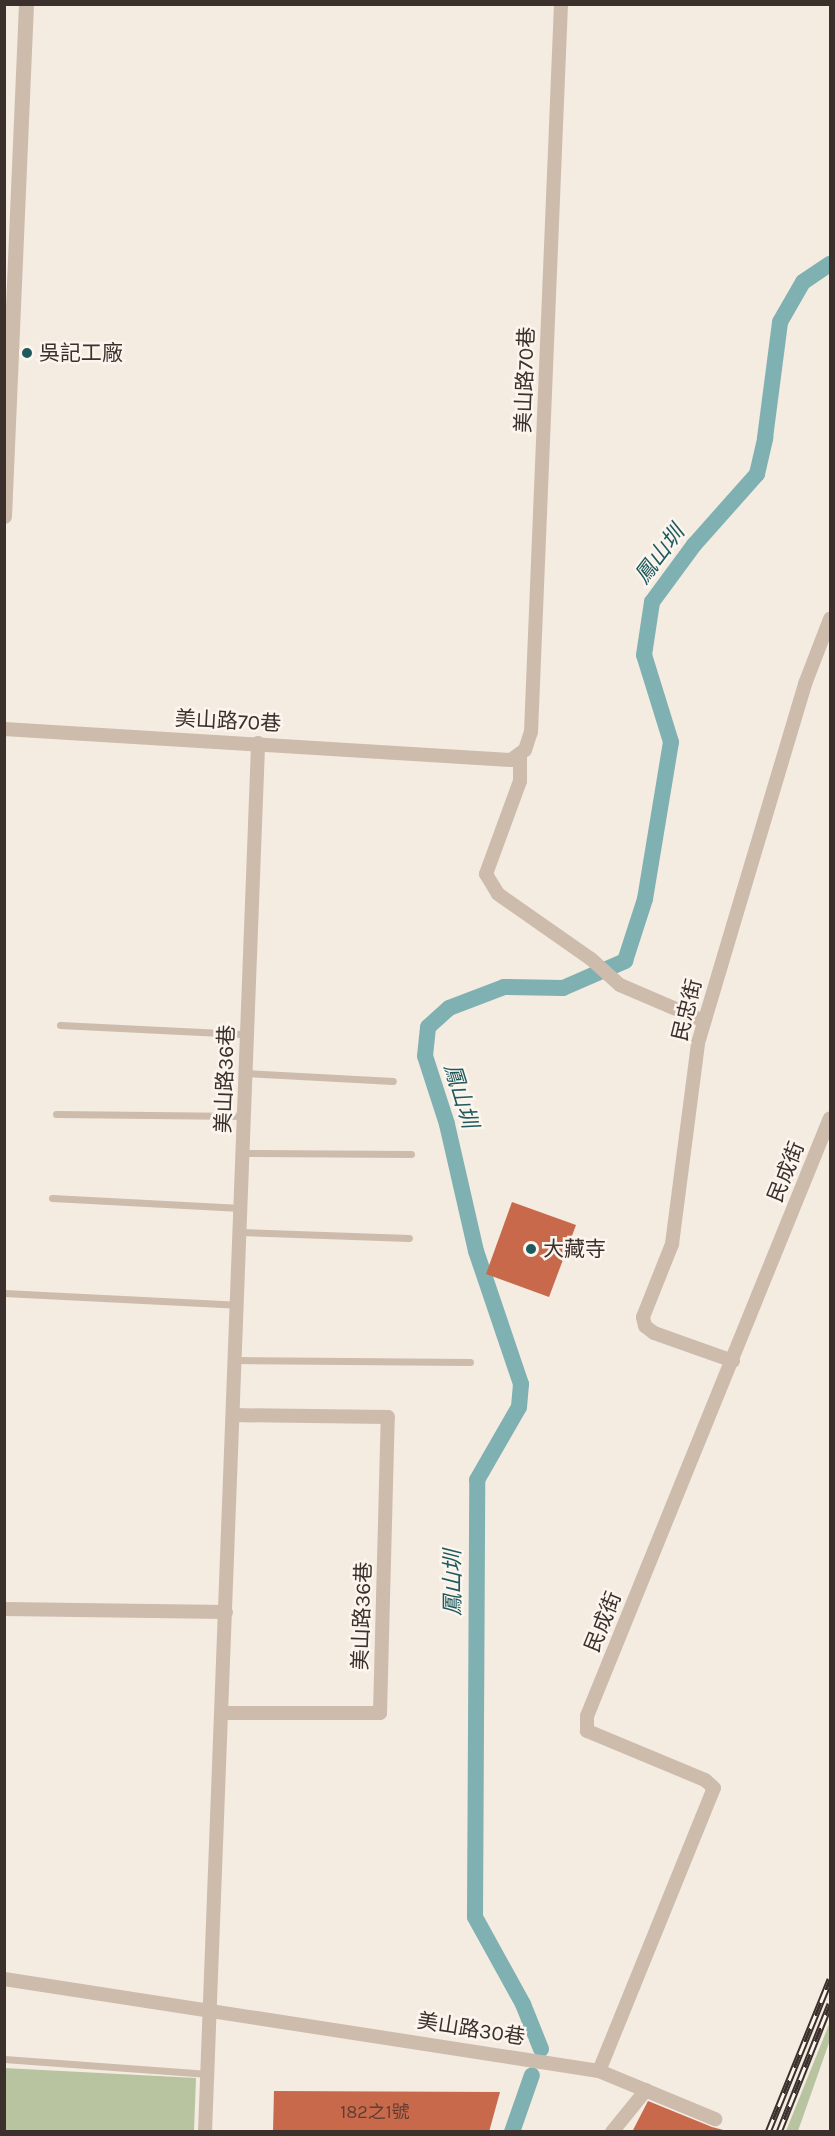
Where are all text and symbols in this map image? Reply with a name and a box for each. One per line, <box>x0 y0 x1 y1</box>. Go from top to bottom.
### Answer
street label: 美山路70巷 <box>511 326 539 434</box>
place label: 吳記工廠 <box>39 340 123 366</box>
marker: 吳記工廠 <box>20 346 34 360</box>
water label: 鳳山圳 <box>630 521 690 589</box>
street label: 美山路70巷 <box>174 706 282 736</box>
street label: 民忠街 <box>667 976 707 1044</box>
street label: 美山路36巷 <box>211 1024 239 1134</box>
water label: 鳳山圳 <box>438 1061 482 1131</box>
street label: 民成街 <box>763 1138 809 1206</box>
place label: 大藏寺 <box>543 1236 606 1262</box>
marker: 大藏寺 <box>524 1242 538 1256</box>
water label: 鳳山圳 <box>441 1550 467 1616</box>
street label: 美山路36巷 <box>348 1561 376 1671</box>
street label: 民成街 <box>580 1588 626 1656</box>
street label: 美山路30巷 <box>415 2008 527 2050</box>
house number: 182之1號 <box>340 2101 410 2123</box>

